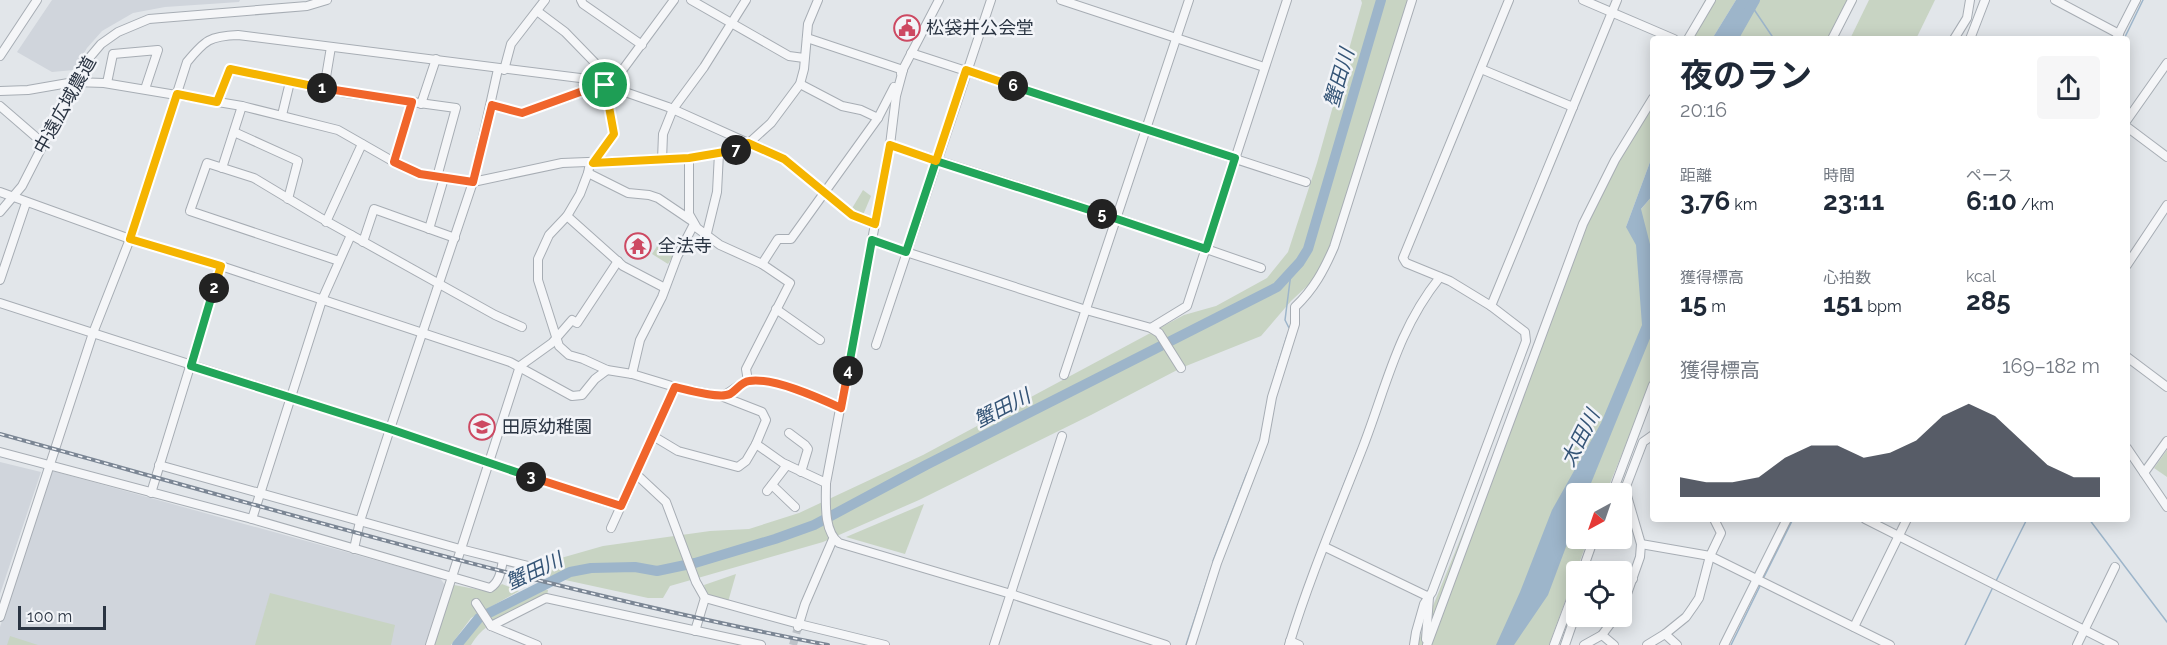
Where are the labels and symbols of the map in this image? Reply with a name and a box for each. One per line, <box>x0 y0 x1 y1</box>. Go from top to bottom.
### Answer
public building icon: 松袋井公会堂 <box>892 13 922 43</box>
place label: 松袋井公会堂 <box>926 17 1034 38</box>
water label: 蟹田川 <box>1319 44 1359 110</box>
street label: 中遠広域農道 <box>29 52 100 157</box>
pin <box>579 59 630 110</box>
pin: 6 <box>998 71 1028 101</box>
pin: 1 <box>307 73 337 103</box>
pin: 7 <box>721 135 751 165</box>
pin: 5 <box>1087 199 1117 229</box>
temple icon: 全法寺 <box>623 231 653 261</box>
place label: 全法寺 <box>658 235 712 256</box>
pin: 2 <box>199 273 229 303</box>
pin: 4 <box>833 356 863 386</box>
water label: 蟹田川 <box>970 383 1036 432</box>
water label: 太田川 <box>1556 404 1605 470</box>
school or university icon: 田原幼稚園 <box>467 412 497 442</box>
place label: 田原幼稚園 <box>502 416 592 437</box>
pin: 3 <box>516 462 546 492</box>
north arrow <box>1566 483 1632 549</box>
water label: 蟹田川 <box>502 547 568 595</box>
scale bar <box>18 603 106 630</box>

